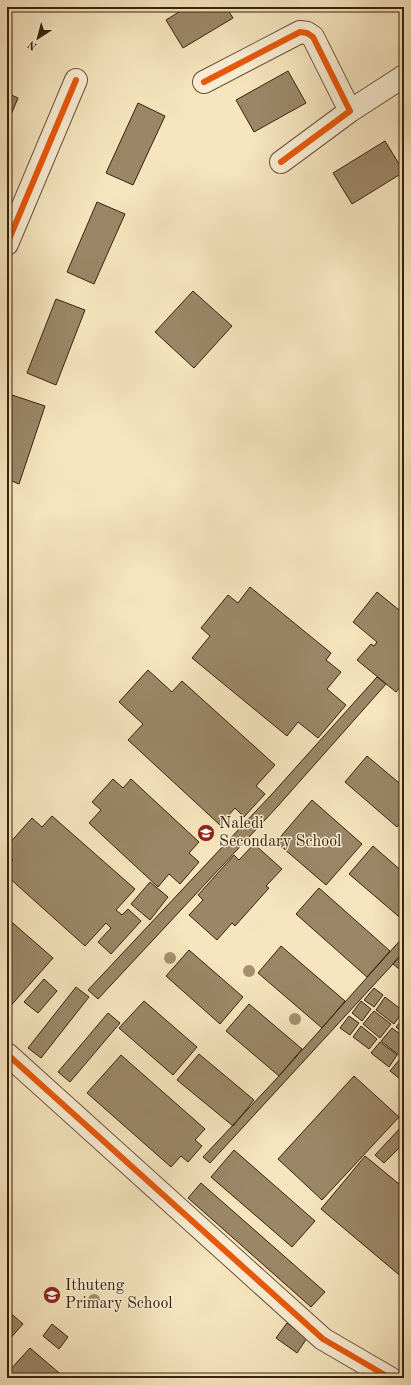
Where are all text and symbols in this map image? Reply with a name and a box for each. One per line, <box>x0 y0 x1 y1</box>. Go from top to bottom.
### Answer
north arrow <box>18 18 58 58</box>
text: N <box>26 38 40 52</box>
place label: Naledi Secondary School <box>219 816 341 850</box>
school or university icon: Naledi Secondary School <box>196 823 216 843</box>
place label: Ithuteng Primary School <box>65 1278 173 1312</box>
school or university icon: Ithuteng Primary School <box>42 1285 62 1305</box>

